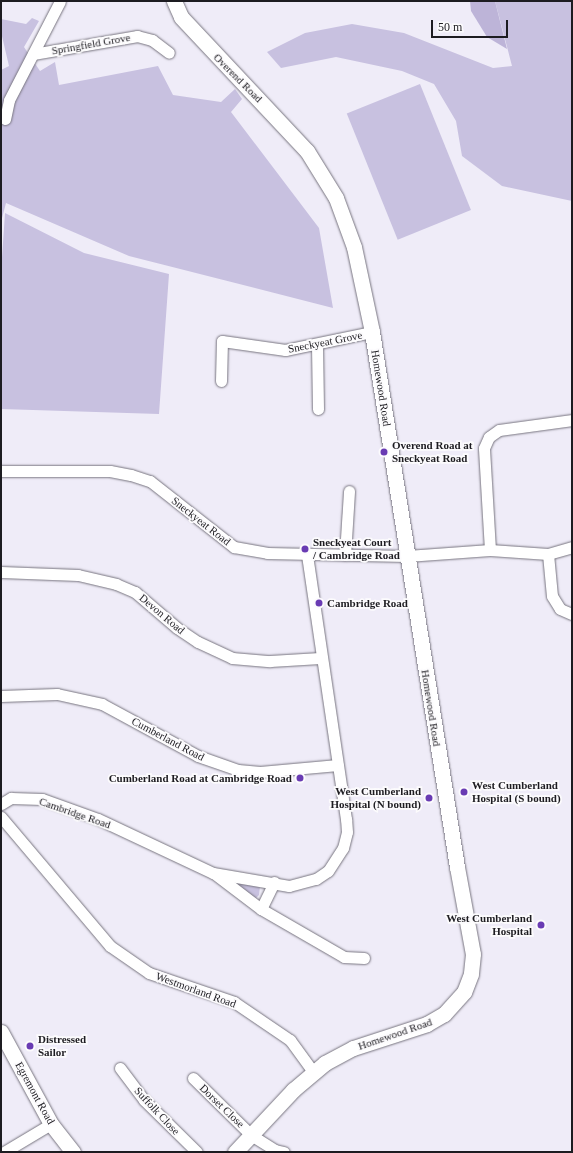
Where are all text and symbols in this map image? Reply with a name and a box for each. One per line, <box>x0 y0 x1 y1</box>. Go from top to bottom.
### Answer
scale bar <box>433 12 510 38</box>
text: 50 m <box>438 20 462 34</box>
street label: Springfield Grove <box>51 31 131 57</box>
street label: Overend Road <box>211 51 265 105</box>
street label: Sneckyeat Grove <box>287 328 363 356</box>
street label: Homewood Road <box>368 349 394 427</box>
place label: Overend Road at Sneckyeat Road <box>392 439 472 465</box>
marker: Overend Road at Sneckyeat Road <box>379 447 389 457</box>
street label: Sneckyeat Road <box>169 494 233 548</box>
place label: Sneckyeat Court / Cambridge Road <box>313 536 400 562</box>
marker: Sneckyeat Court / Cambridge Road <box>300 544 310 554</box>
street label: Devon Road <box>137 591 187 637</box>
place label: Cambridge Road <box>327 596 408 610</box>
marker: Cambridge Road <box>314 598 324 608</box>
street label: Homewood Road <box>418 669 444 747</box>
street label: Cumberland Road <box>129 714 207 764</box>
place label: Cumberland Road at Cambridge Road <box>109 771 292 785</box>
marker: Cumberland Road at Cambridge Road <box>295 773 305 783</box>
place label: West Cumberland Hospital (S bound) <box>472 779 561 805</box>
place label: West Cumberland Hospital (N bound) <box>331 785 421 811</box>
marker: West Cumberland Hospital (S bound) <box>459 787 469 797</box>
marker: West Cumberland Hospital (N bound) <box>424 793 434 803</box>
street label: Cambridge Road <box>37 795 113 831</box>
place label: West Cumberland Hospital <box>446 912 532 938</box>
marker: West Cumberland Hospital <box>535 919 547 931</box>
street label: Westmorland Road <box>154 969 238 1011</box>
street label: Homewood Road <box>356 1015 434 1053</box>
place label: Distressed Sailor <box>38 1033 86 1059</box>
marker: Distressed Sailor <box>25 1041 35 1051</box>
street label: Egremont Road <box>12 1059 58 1127</box>
street label: Dorset Close <box>197 1081 247 1131</box>
street label: Suffolk Close <box>132 1084 182 1138</box>

